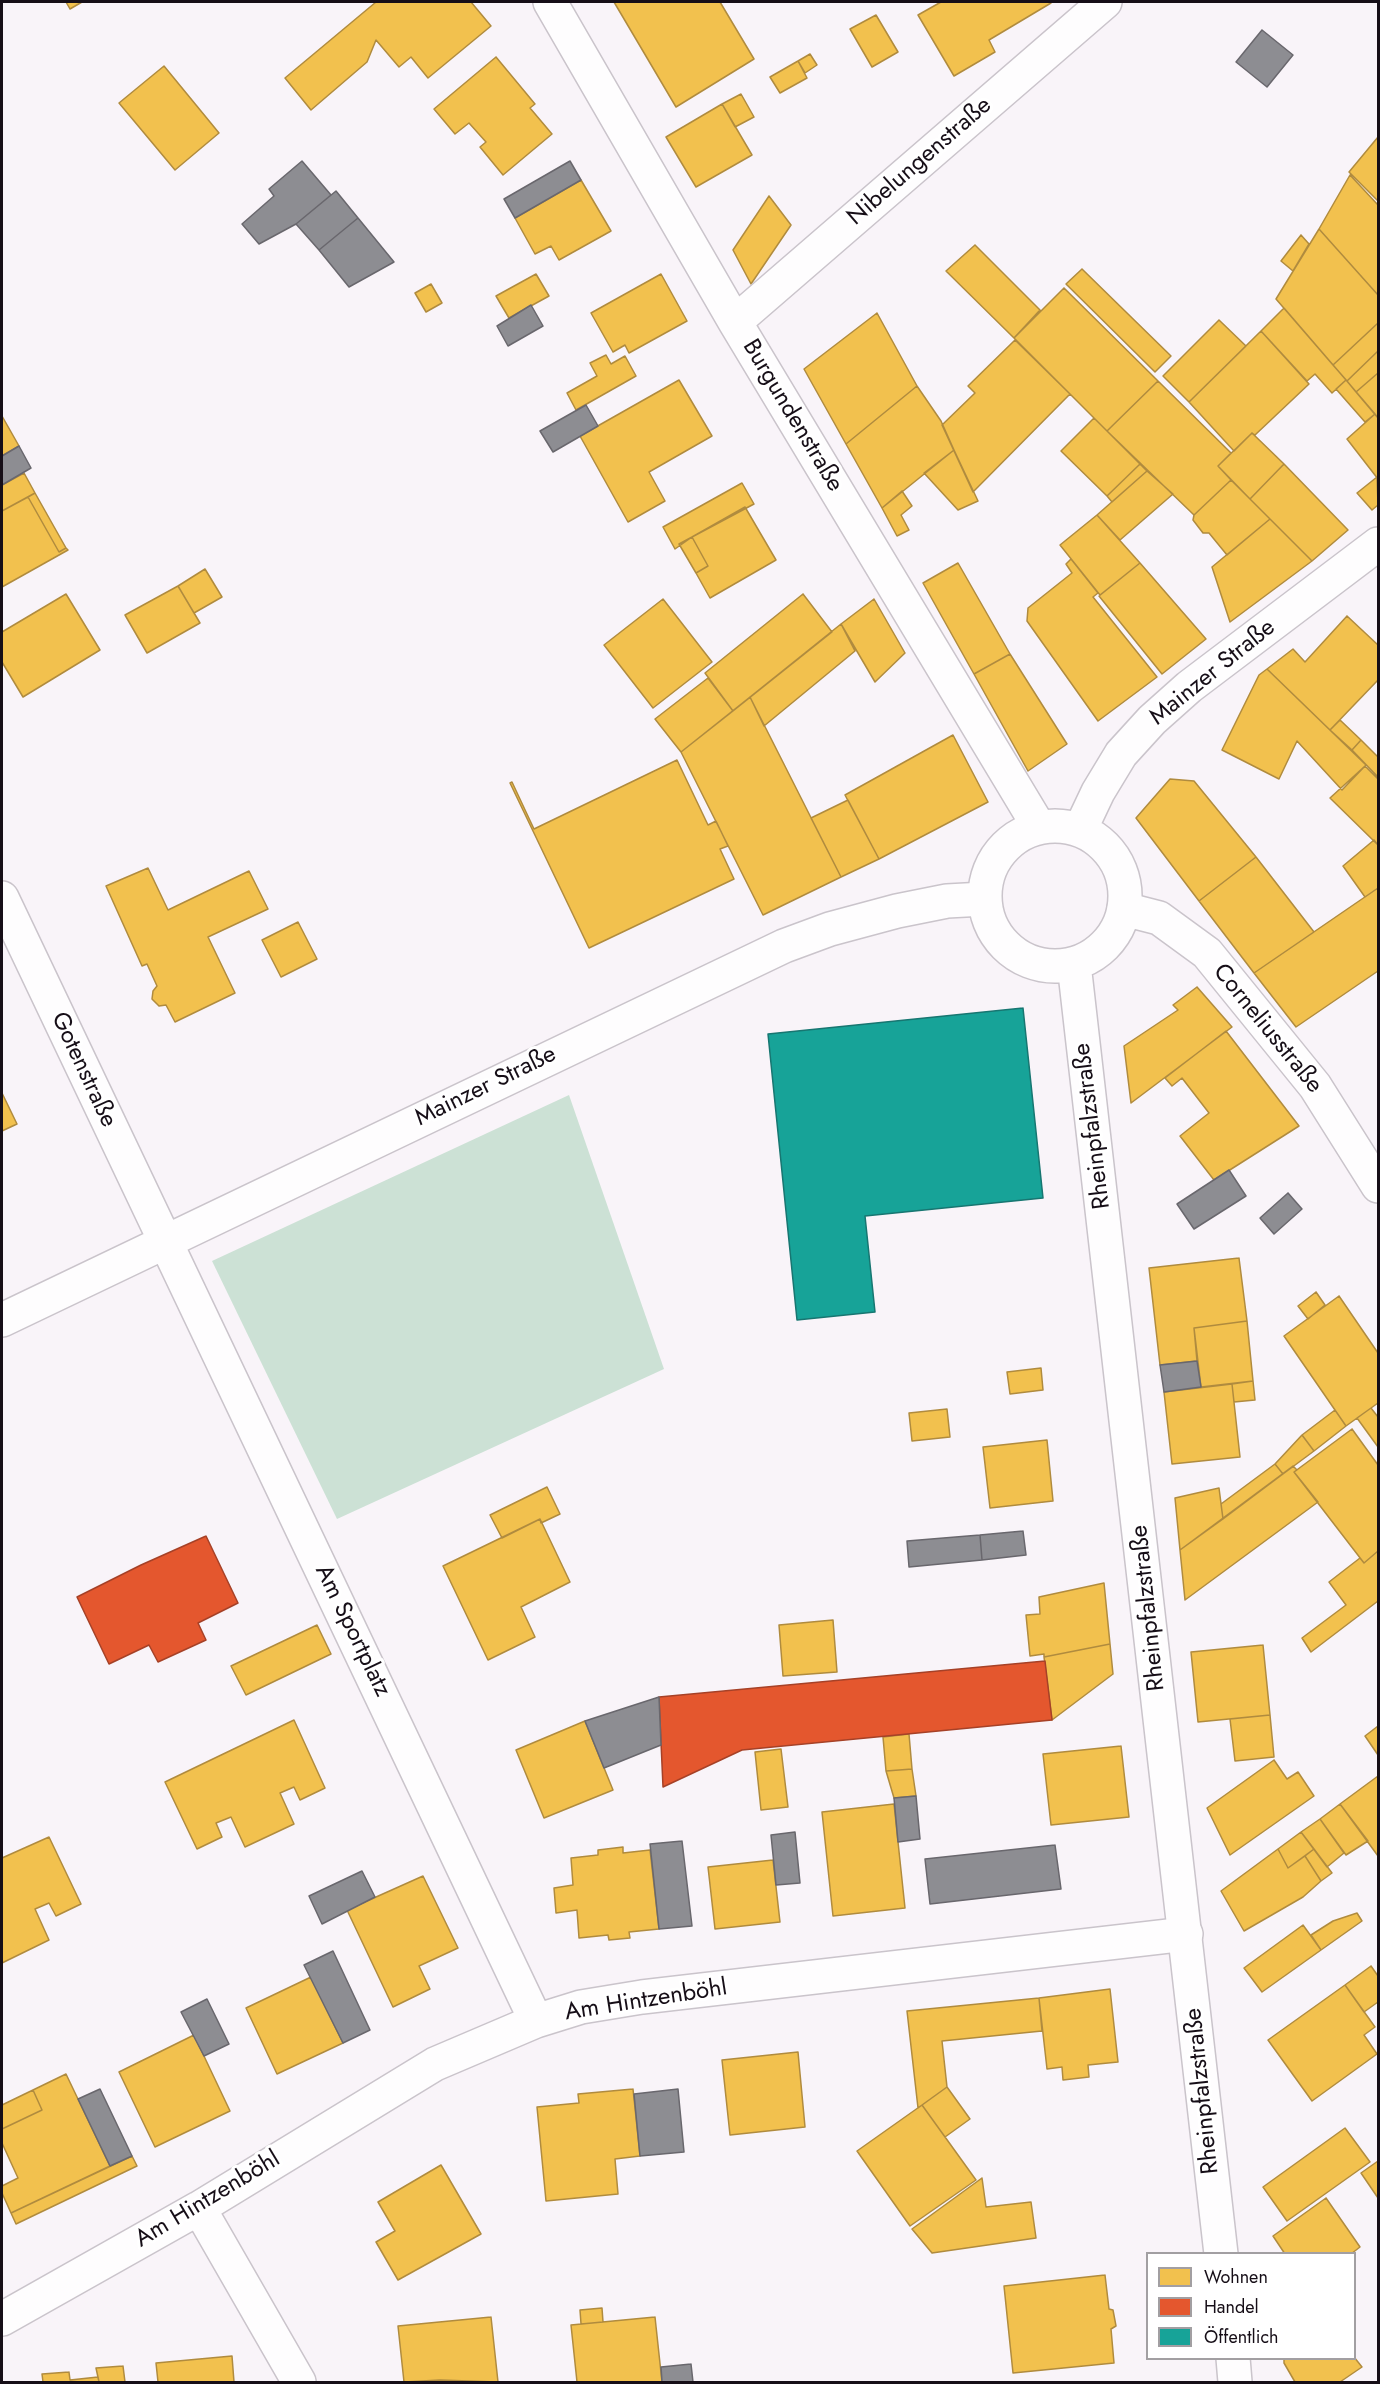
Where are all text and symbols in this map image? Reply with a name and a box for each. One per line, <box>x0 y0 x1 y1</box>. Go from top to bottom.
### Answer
street label: Nibelungenstraße <box>842 92 998 232</box>
street label: Burgundenstraße <box>735 335 849 497</box>
street label: Mainzer Straße <box>1145 614 1281 732</box>
street label: Corneliusstraße <box>1206 959 1328 1099</box>
street label: Gotenstraße <box>44 1008 122 1132</box>
street label: Mainzer Straße <box>411 1041 561 1133</box>
street label: Rheinpfalzstraße <box>1069 1041 1117 1211</box>
street label: Rheinpfalzstraße <box>1126 1523 1172 1693</box>
street label: Am Sportplatz <box>308 1560 396 1702</box>
street label: Am Hintzenböhl <box>563 1974 729 2028</box>
street label: Rheinpfalzstraße <box>1180 2006 1226 2176</box>
street label: Am Hintzenböhl <box>130 2145 286 2255</box>
legend <box>1146 2252 1356 2360</box>
text: Wohnen <box>1204 2264 1268 2290</box>
text: Handel <box>1204 2294 1259 2320</box>
text: Öffentlich <box>1204 2324 1278 2350</box>

